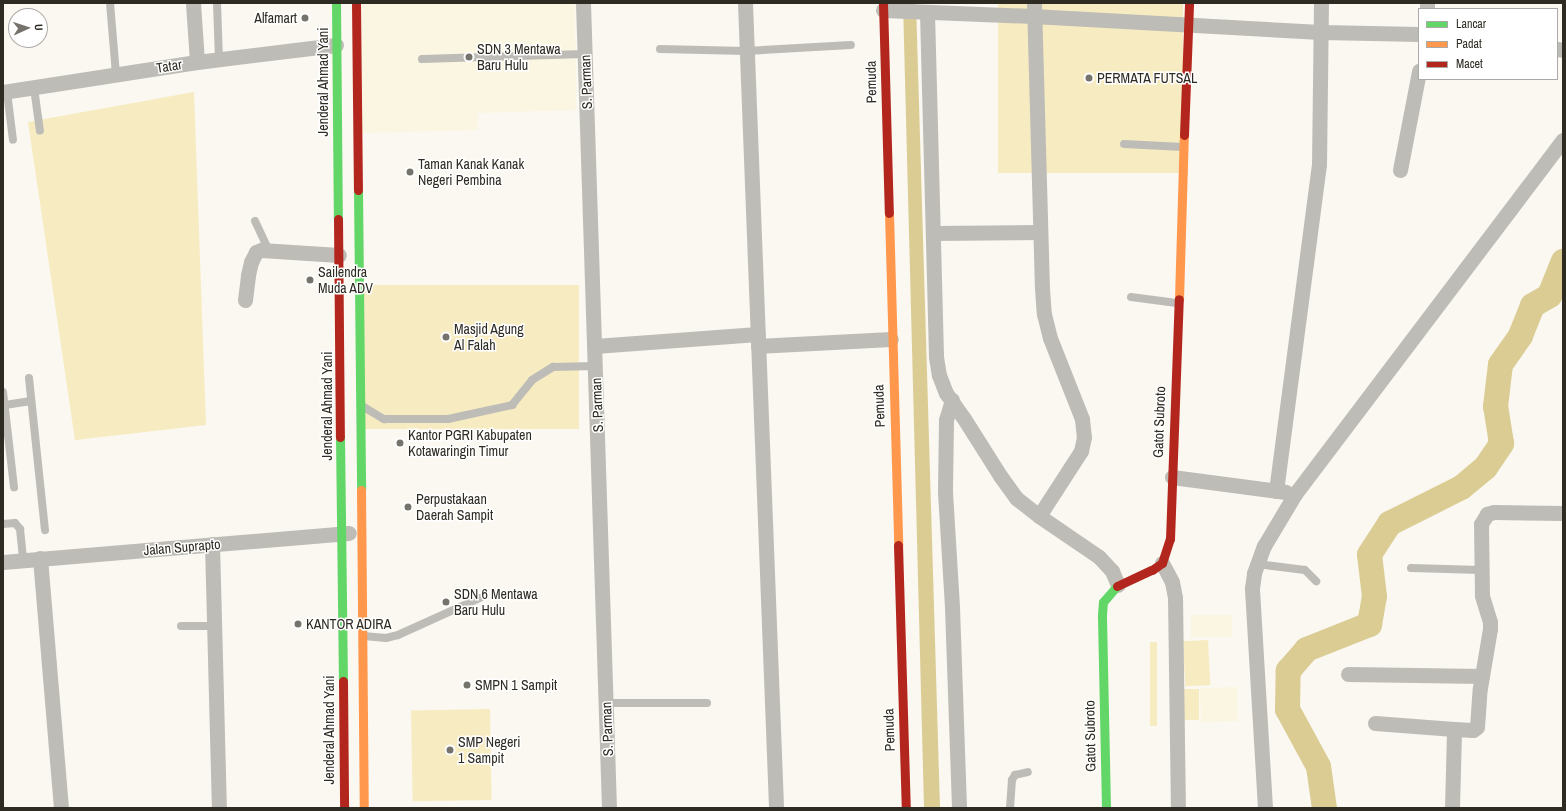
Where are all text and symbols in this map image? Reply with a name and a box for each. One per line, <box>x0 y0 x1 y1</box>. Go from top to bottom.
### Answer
north arrow <box>8 8 48 48</box>
legend <box>1418 8 1558 80</box>
place label: Alfamart <box>254 10 297 26</box>
marker: Alfamart <box>300 13 310 23</box>
text: Lancar <box>1456 16 1486 32</box>
text: U <box>32 24 46 31</box>
street label: Jenderal Ahmad Yani <box>315 27 331 137</box>
text: Padat <box>1456 36 1482 52</box>
place label: SDN 3 Mentawa Baru Hulu <box>477 41 561 74</box>
marker: SDN 3 Mentawa Baru Hulu <box>464 52 474 62</box>
street label: S. Parman <box>577 55 595 109</box>
street label: Tatar <box>155 56 183 76</box>
text: Macet <box>1456 56 1483 72</box>
street label: Pemuda <box>862 60 880 104</box>
place label: PERMATA FUTSAL <box>1097 70 1198 86</box>
marker: PERMATA FUTSAL <box>1084 73 1094 83</box>
place label: Taman Kanak Kanak Negeri Pembina <box>418 156 524 188</box>
marker: Taman Kanak Kanak Negeri Pembina <box>405 167 415 177</box>
place label: Sailendra Muda ADV <box>318 264 374 296</box>
marker: Sailendra Muda ADV <box>305 275 315 285</box>
place label: Masjid Agung Al Falah <box>454 321 524 354</box>
marker: Masjid Agung Al Falah <box>441 332 451 342</box>
street label: Jenderal Ahmad Yani <box>319 351 335 461</box>
street label: S. Parman <box>588 378 606 432</box>
street label: Pemuda <box>870 384 888 428</box>
street label: Gatot Subroto <box>1149 386 1169 458</box>
place label: Kantor PGRI Kabupaten Kotawaringin Timur <box>408 427 532 460</box>
marker: Kantor PGRI Kabupaten Kotawaringin Timur <box>395 438 405 448</box>
place label: Perpustakaan Daerah Sampit <box>416 491 493 524</box>
marker: Perpustakaan Daerah Sampit <box>403 502 413 512</box>
street label: Jalan Suprapto <box>143 535 221 559</box>
place label: SDN 6 Mentawa Baru Hulu <box>454 586 538 618</box>
marker: SDN 6 Mentawa Baru Hulu <box>441 597 451 607</box>
place label: KANTOR ADIRA <box>306 616 392 632</box>
marker: KANTOR ADIRA <box>293 619 303 629</box>
street label: Jenderal Ahmad Yani <box>321 675 337 785</box>
place label: SMPN 1 Sampit <box>475 677 557 693</box>
marker: SMPN 1 Sampit <box>462 680 472 690</box>
street label: Gatot Subroto <box>1081 700 1099 772</box>
street label: S. Parman <box>598 702 616 756</box>
street label: Pemuda <box>880 708 898 752</box>
place label: SMP Negeri 1 Sampit <box>458 734 521 766</box>
marker: SMP Negeri 1 Sampit <box>445 745 455 755</box>

